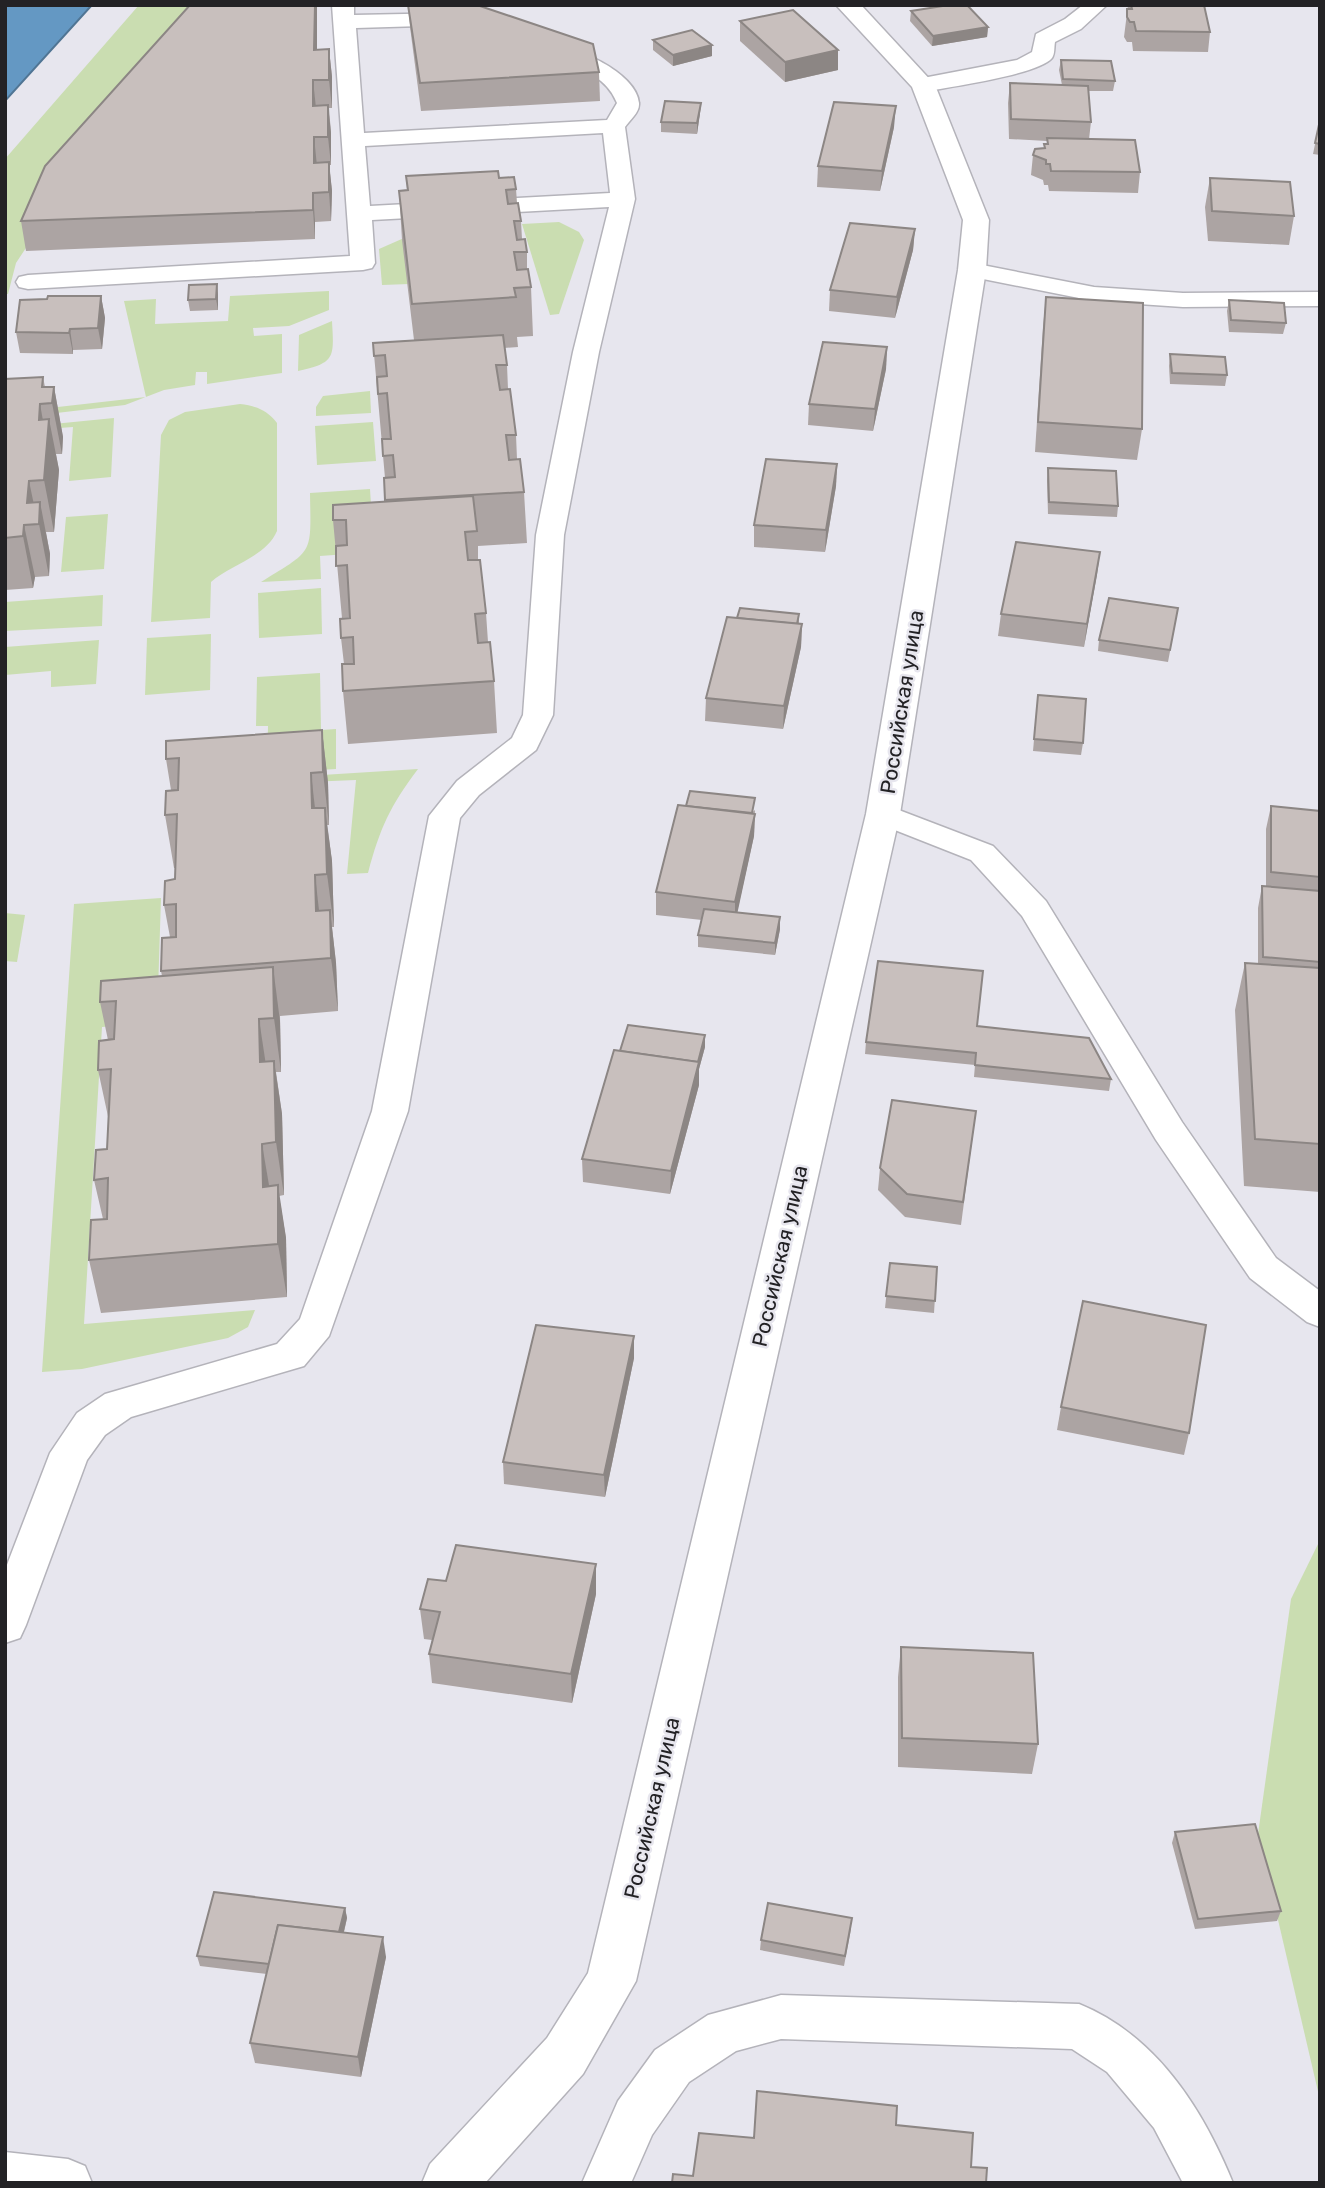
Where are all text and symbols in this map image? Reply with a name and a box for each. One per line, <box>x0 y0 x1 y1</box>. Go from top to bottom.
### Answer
street label: Российская улица <box>875 608 928 796</box>
street label: Российская улица <box>746 1163 813 1349</box>
street label: Российская улица <box>618 1715 685 1901</box>

